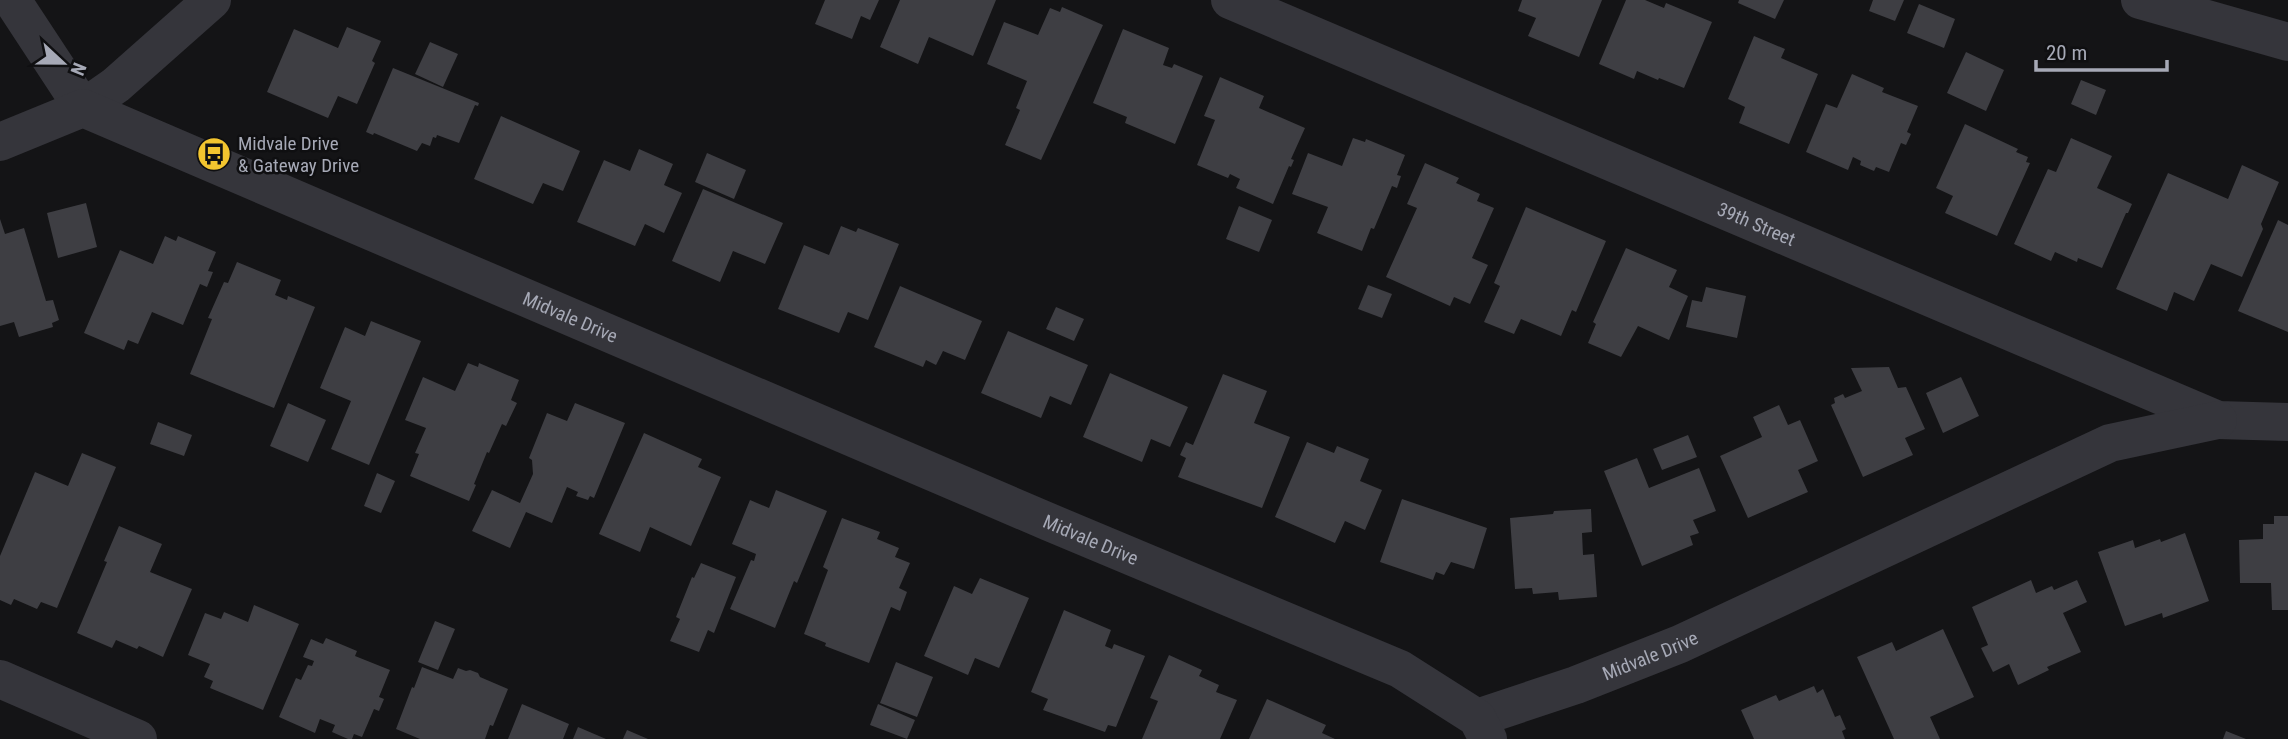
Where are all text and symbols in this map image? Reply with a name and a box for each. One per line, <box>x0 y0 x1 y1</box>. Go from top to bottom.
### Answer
north arrow <box>28 28 98 98</box>
scale bar <box>2036 28 2167 72</box>
text: 20 m <box>2046 41 2087 65</box>
text: N <box>65 59 91 79</box>
place label: Midvale Drive & Gateway Drive <box>238 132 359 177</box>
bus stop icon: Midvale Drive & Gateway Drive <box>195 135 233 173</box>
street label: 39th Street <box>1714 197 1799 251</box>
street label: Midvale Drive <box>520 286 621 347</box>
street label: Midvale Drive <box>1040 509 1142 570</box>
street label: Midvale Drive <box>1599 626 1702 685</box>

